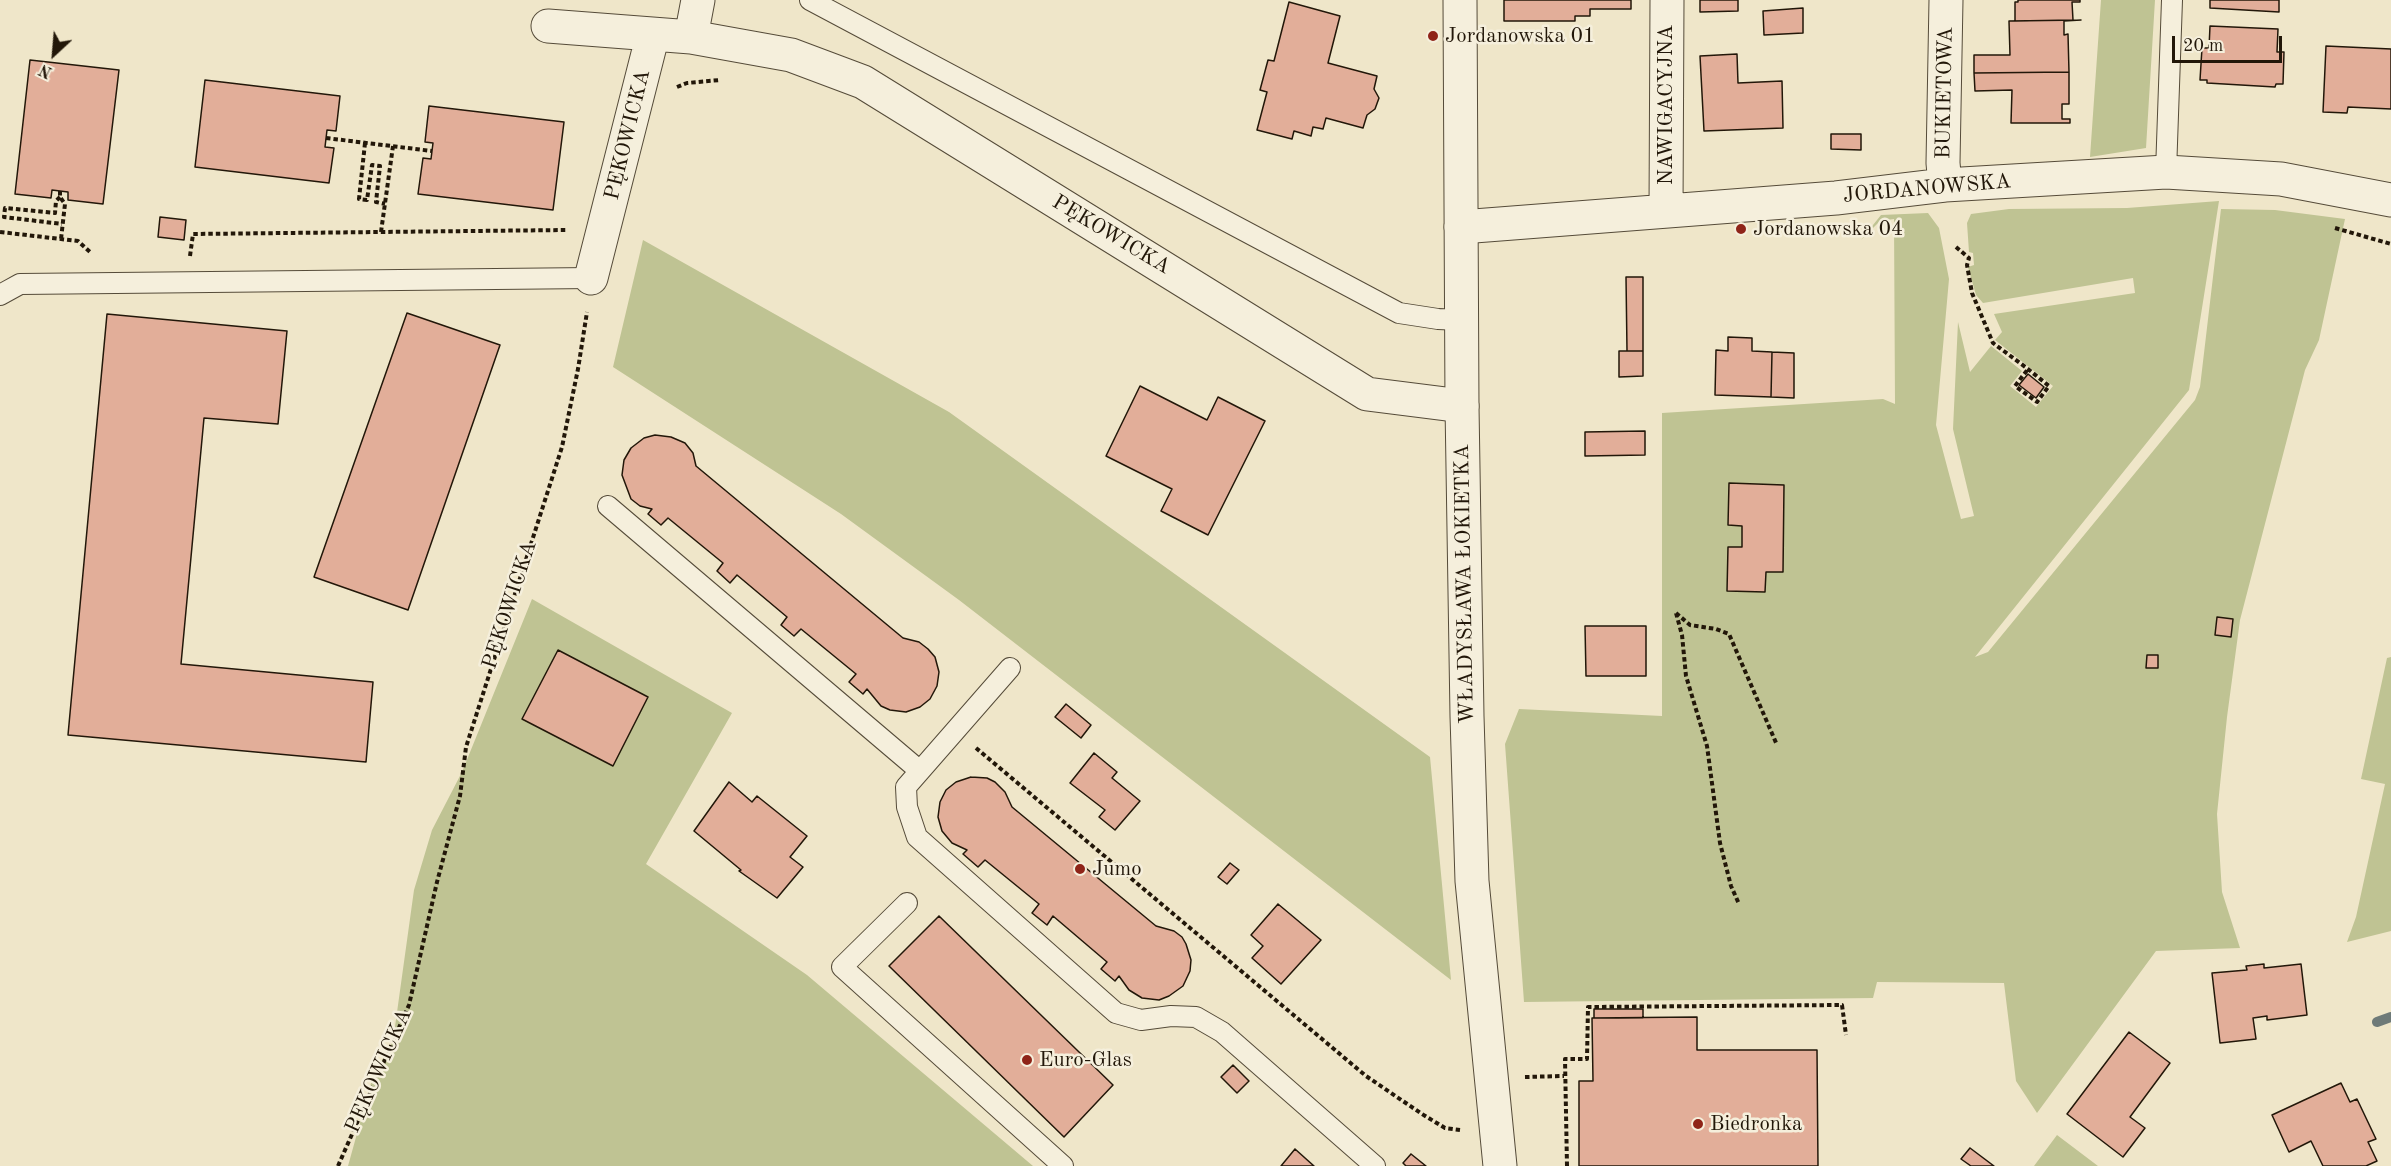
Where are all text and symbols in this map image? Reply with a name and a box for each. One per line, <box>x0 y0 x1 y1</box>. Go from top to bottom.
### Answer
place label: Jordanowska 01 <box>1445 23 1595 49</box>
north arrow <box>24 24 84 84</box>
scale bar <box>2175 24 2284 62</box>
street label: NAWIGACYJNA <box>1653 25 1679 185</box>
street label: BUKIETOWA <box>1931 27 1959 159</box>
marker: Jordanowska 01 <box>1426 29 1440 43</box>
text: 20 m <box>2183 37 2223 55</box>
text: N <box>37 60 55 80</box>
street label: PĘKOWICKA <box>600 67 656 203</box>
street label: JORDANOWSKA <box>1842 169 2012 209</box>
street label: PĘKOWICKA <box>1047 190 1175 280</box>
place label: Jordanowska 04 <box>1753 216 1903 242</box>
marker: Jordanowska 04 <box>1734 222 1748 236</box>
street label: WŁADYSŁAWA ŁOKIETKA <box>1450 444 1480 724</box>
street label: PĘKOWICKA <box>477 538 543 672</box>
place label: Jumo <box>1092 856 1142 882</box>
marker: Jumo <box>1073 862 1087 876</box>
street label: PĘKOWICKA <box>340 1005 418 1137</box>
place label: Euro-Glas <box>1039 1047 1132 1073</box>
marker: Euro-Glas <box>1020 1053 1034 1067</box>
place label: Biedronka <box>1710 1111 1802 1137</box>
marker: Biedronka <box>1691 1117 1705 1131</box>

